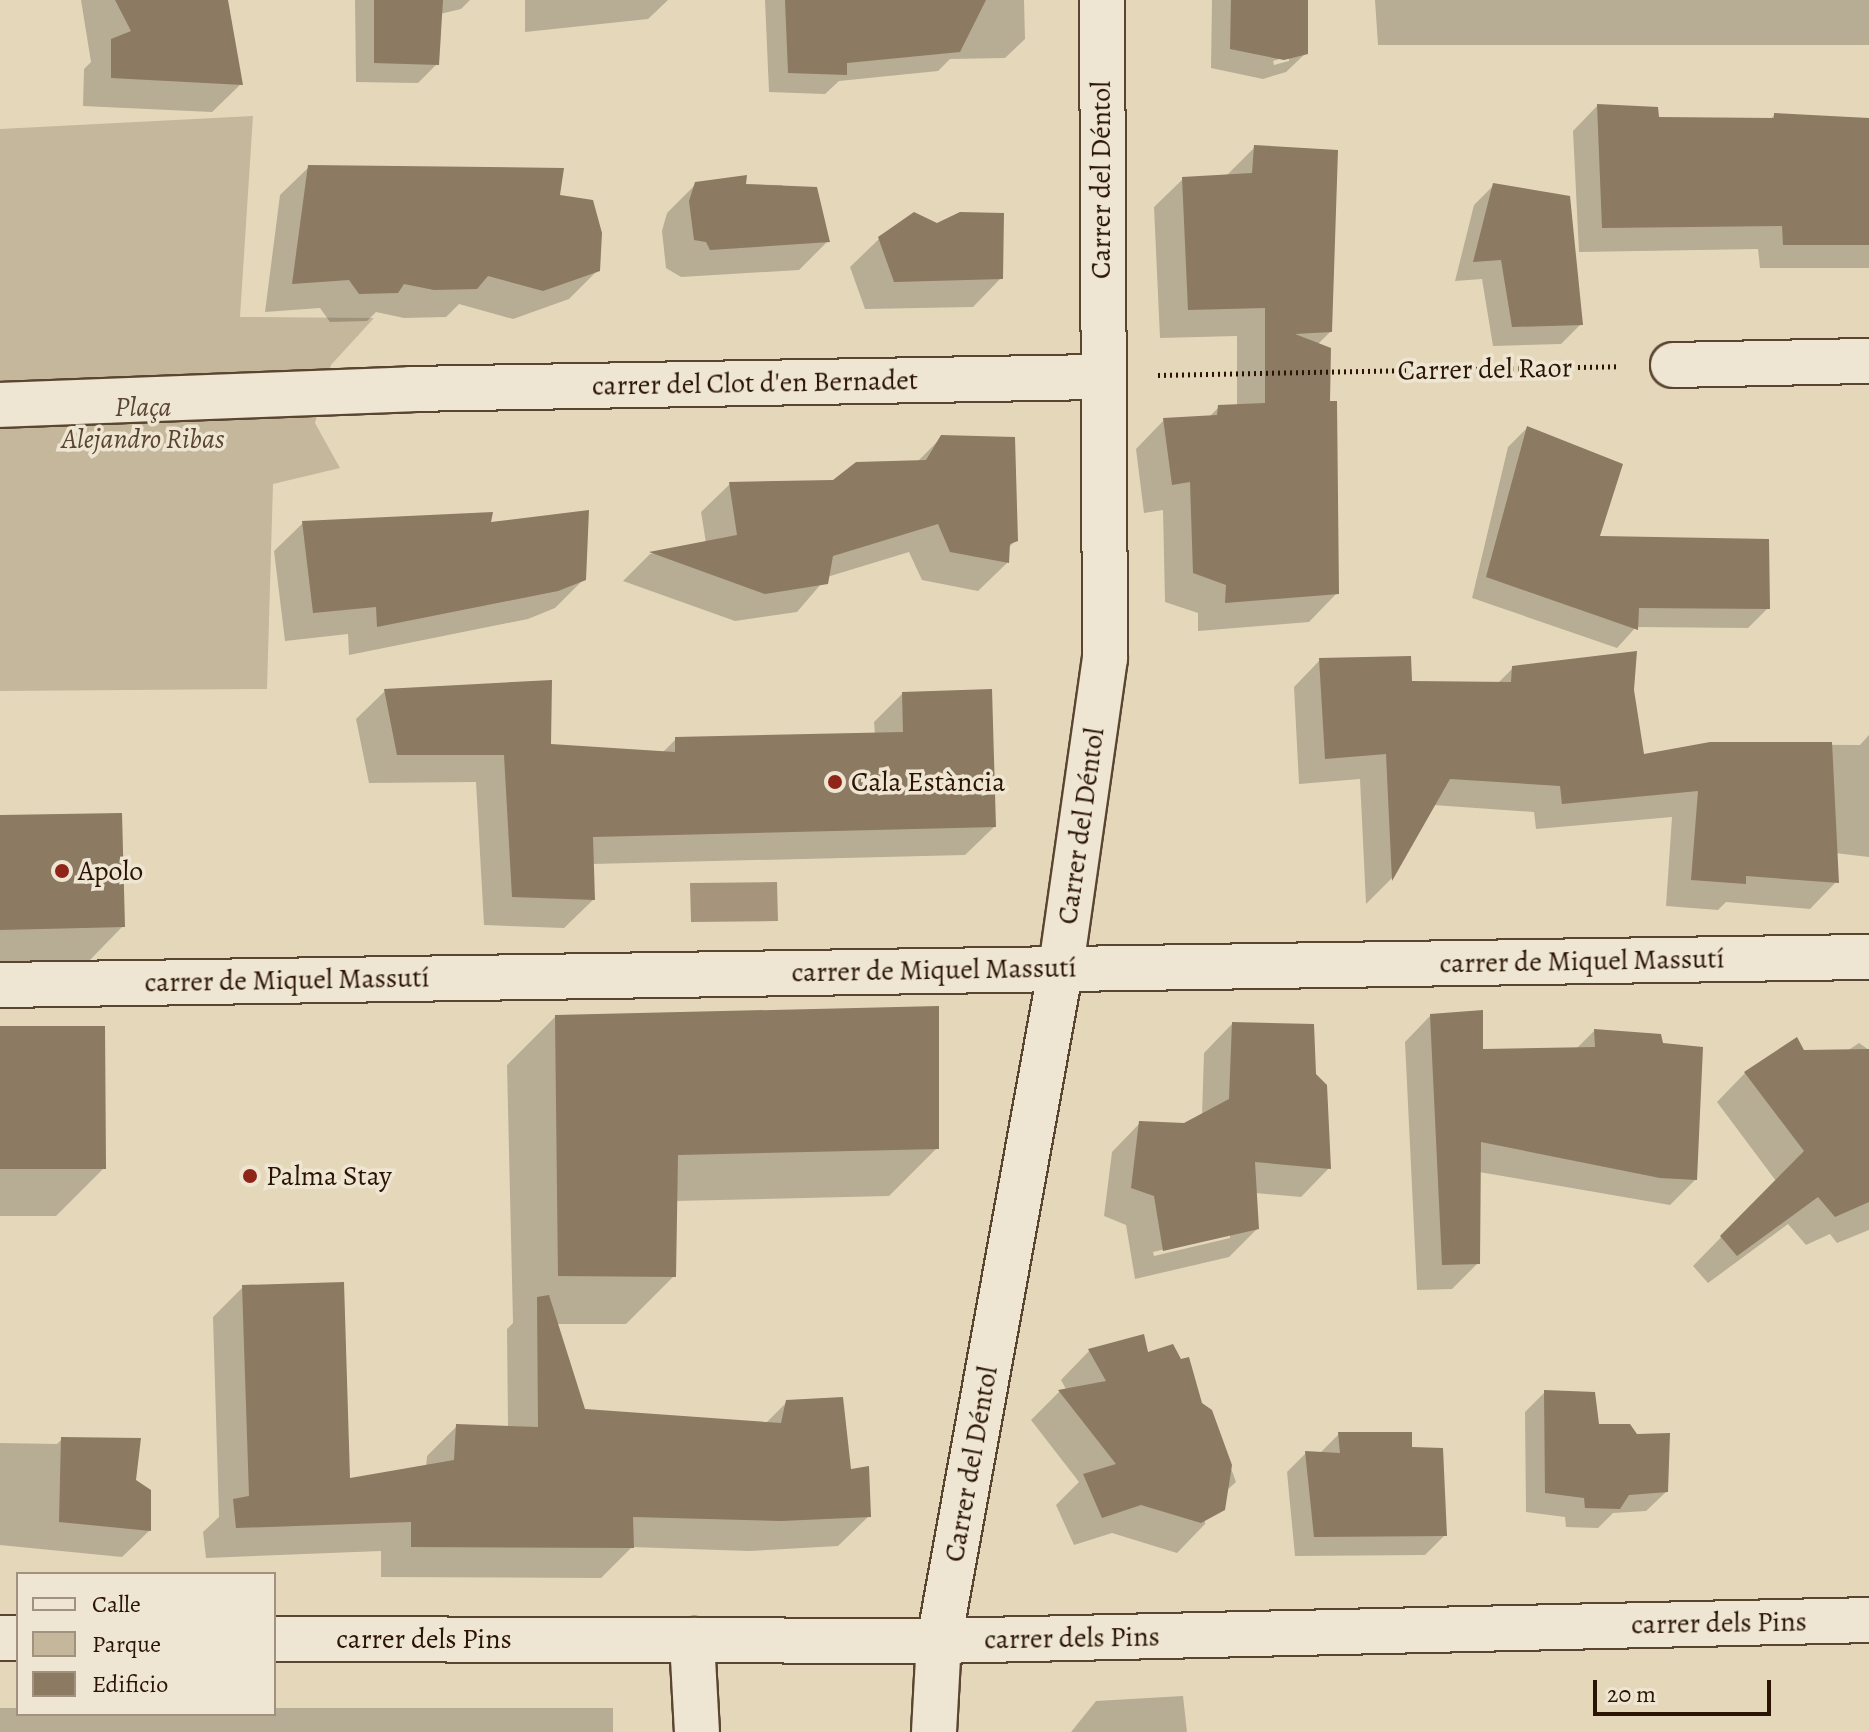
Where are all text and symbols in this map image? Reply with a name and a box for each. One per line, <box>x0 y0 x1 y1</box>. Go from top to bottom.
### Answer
street label: Carrer del Déntol <box>1084 81 1118 279</box>
street label: Carrer del Raor <box>1397 351 1573 387</box>
street label: carrer del Clot d'en Bernadet <box>592 363 918 403</box>
park label: Plaça Alejandro Ribas <box>62 390 224 456</box>
street label: Carrer del Déntol <box>1051 726 1111 926</box>
place label: Cala Estància <box>851 765 1005 799</box>
marker: Cala Estància <box>826 773 844 791</box>
place label: Apolo <box>78 854 143 888</box>
marker: Apolo <box>53 862 71 880</box>
street label: carrer de Miquel Massutí <box>1439 942 1725 980</box>
street label: carrer de Miquel Massutí <box>791 951 1077 989</box>
street label: carrer de Miquel Massutí <box>144 961 430 999</box>
place label: Palma Stay <box>266 1159 392 1193</box>
marker: Palma Stay <box>241 1167 259 1185</box>
street label: Carrer del Déntol <box>937 1364 1005 1564</box>
legend <box>16 1572 276 1716</box>
text: Calle <box>92 1588 141 1620</box>
street label: carrer dels Pins <box>1631 1605 1807 1641</box>
street label: carrer dels Pins <box>984 1620 1160 1656</box>
street label: carrer dels Pins <box>336 1622 512 1656</box>
text: Parque <box>92 1628 161 1660</box>
scale bar <box>1597 1664 1775 1714</box>
text: Edificio <box>92 1668 168 1700</box>
text: 20 m <box>1607 1678 1656 1710</box>

